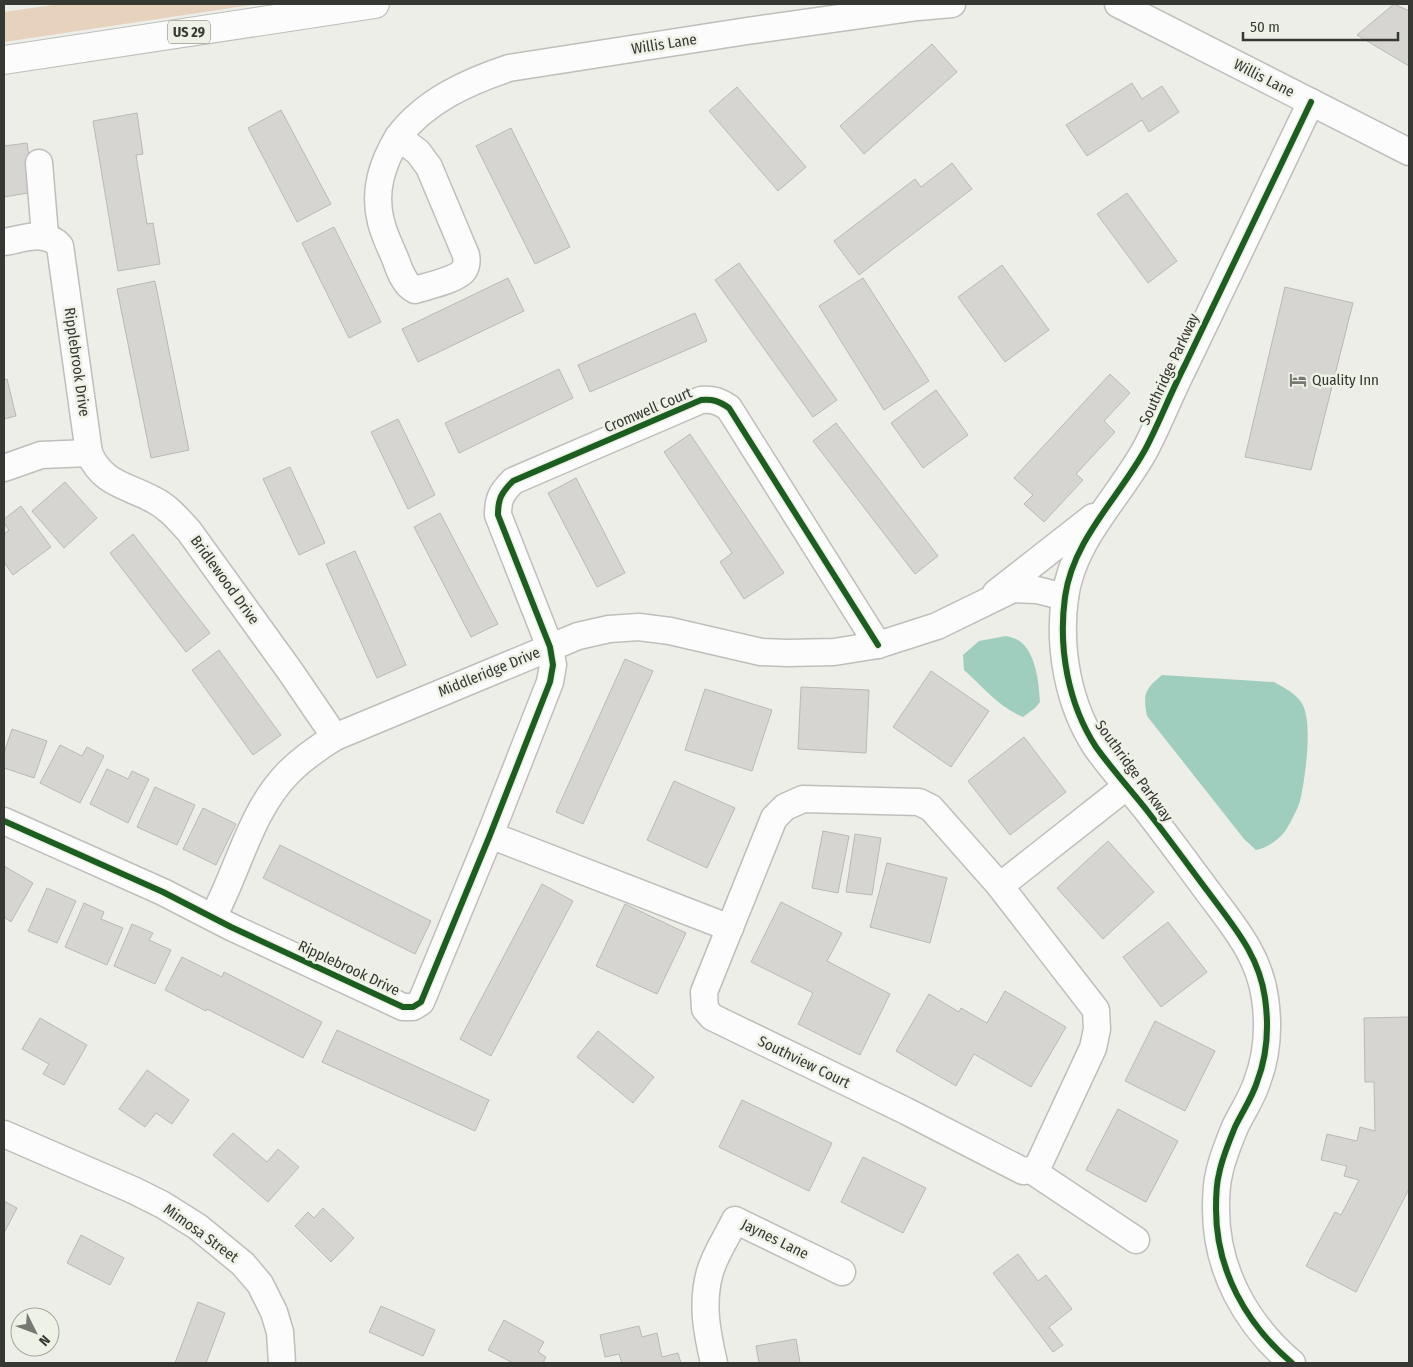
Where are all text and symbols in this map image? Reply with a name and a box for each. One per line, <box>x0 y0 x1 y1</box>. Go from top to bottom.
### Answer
scale bar <box>1243 10 1398 42</box>
text: 50 m <box>1250 18 1280 36</box>
road number: US 29 <box>168 21 210 44</box>
street label: Willis Lane <box>630 30 698 58</box>
street label: Willis Lane <box>1231 55 1297 101</box>
street label: Ripplebrook Drive <box>60 306 94 418</box>
street label: Southridge Parkway <box>1135 310 1203 428</box>
hotel icon: Quality Inn <box>1288 370 1308 390</box>
place label: Quality Inn <box>1312 371 1379 389</box>
street label: Cromwell Court <box>601 383 695 437</box>
street label: Bridlewood Drive <box>187 532 263 628</box>
street label: Middleridge Drive <box>435 643 543 701</box>
street label: Southridge Parkway <box>1091 717 1177 825</box>
street label: Ripplebrook Drive <box>295 937 403 999</box>
street label: Southview Court <box>755 1032 853 1092</box>
street label: Mimosa Street <box>160 1200 242 1266</box>
street label: Jaynes Lane <box>739 1215 811 1263</box>
north arrow <box>10 1307 60 1357</box>
text: N <box>35 1332 53 1349</box>

